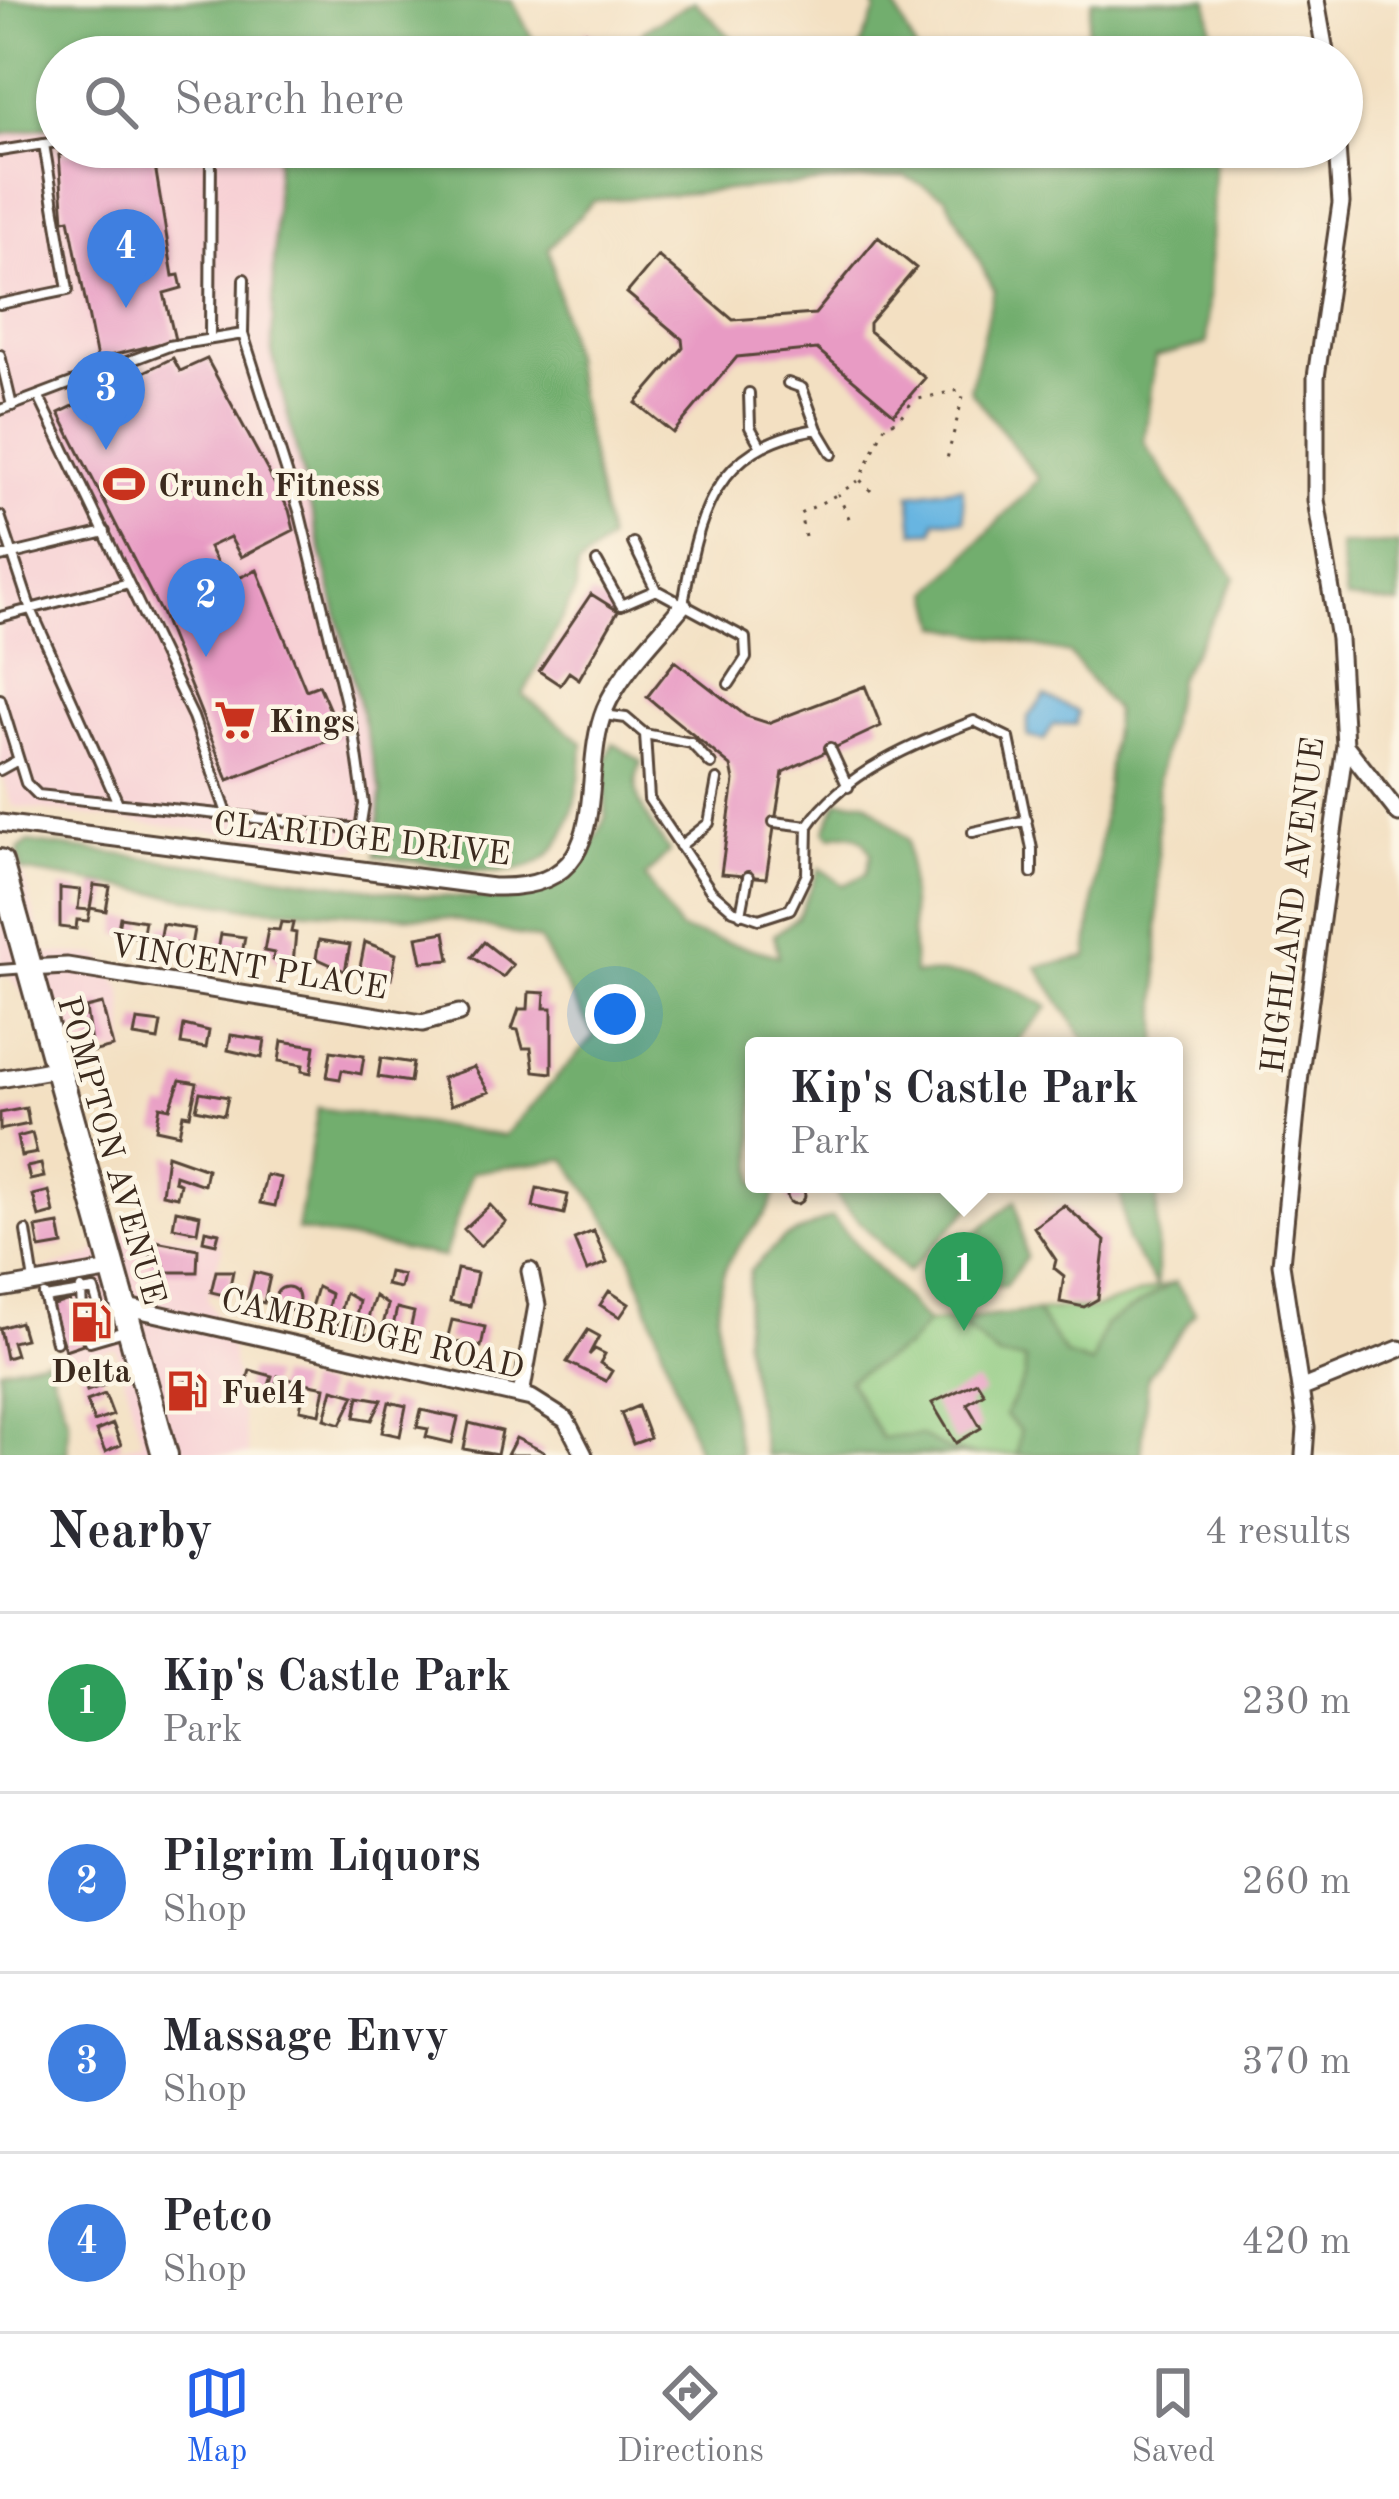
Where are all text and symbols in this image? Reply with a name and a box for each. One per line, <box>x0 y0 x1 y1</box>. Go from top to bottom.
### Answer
search box <box>36 36 1363 168</box>
icon: search <box>78 69 144 135</box>
text: Search here <box>174 79 404 124</box>
pin: 4 <box>87 209 165 308</box>
pin: 3 <box>67 351 145 450</box>
sports icon: Crunch Fitness <box>101 461 147 507</box>
place label: Crunch Fitness <box>158 471 380 504</box>
pin: 2 <box>167 558 245 657</box>
supermarket icon: Kings <box>212 697 258 743</box>
place label: Kings <box>269 707 355 740</box>
street label: HIGHLAND AVENUE <box>1257 735 1331 1075</box>
street label: CLARIDGE DRIVE <box>212 808 512 872</box>
street label: VINCENT PLACE <box>108 930 389 1007</box>
your location <box>585 984 645 1044</box>
street label: POMPTON AVENUE <box>50 993 169 1309</box>
popup <box>745 1037 1183 1193</box>
text: Kip's Castle Park <box>790 1068 1138 1113</box>
text: Park <box>790 1123 870 1162</box>
pin: 1 <box>925 1232 1003 1331</box>
street label: CAMBRIDGE ROAD <box>218 1284 527 1386</box>
fuel station icon: Delta <box>68 1299 114 1345</box>
place label: Delta <box>51 1357 131 1390</box>
fuel station icon: Fuel4 <box>164 1368 210 1414</box>
place label: Fuel4 <box>221 1378 306 1411</box>
text: Nearby <box>48 1508 213 1559</box>
text: 4 results <box>1205 1513 1351 1552</box>
text: Kip's Castle Park <box>162 1656 510 1701</box>
text: 1 <box>76 1683 98 1722</box>
text: 230 m <box>1241 1683 1351 1722</box>
text: Park <box>162 1711 242 1750</box>
text: Pilgrim Liquors <box>162 1836 481 1881</box>
text: 2 <box>76 1863 98 1902</box>
text: 260 m <box>1241 1863 1351 1902</box>
text: Shop <box>162 1891 247 1930</box>
text: Massage Envy <box>162 2016 449 2061</box>
text: 3 <box>76 2043 98 2082</box>
text: 370 m <box>1241 2043 1351 2082</box>
text: Shop <box>162 2071 247 2110</box>
text: Petco <box>162 2196 273 2241</box>
text: 4 <box>76 2223 98 2262</box>
text: 420 m <box>1241 2223 1351 2262</box>
text: Shop <box>162 2251 247 2290</box>
tab: Map <box>184 2360 250 2473</box>
tab: Directions <box>617 2360 764 2473</box>
tab: Saved <box>1131 2360 1215 2473</box>

